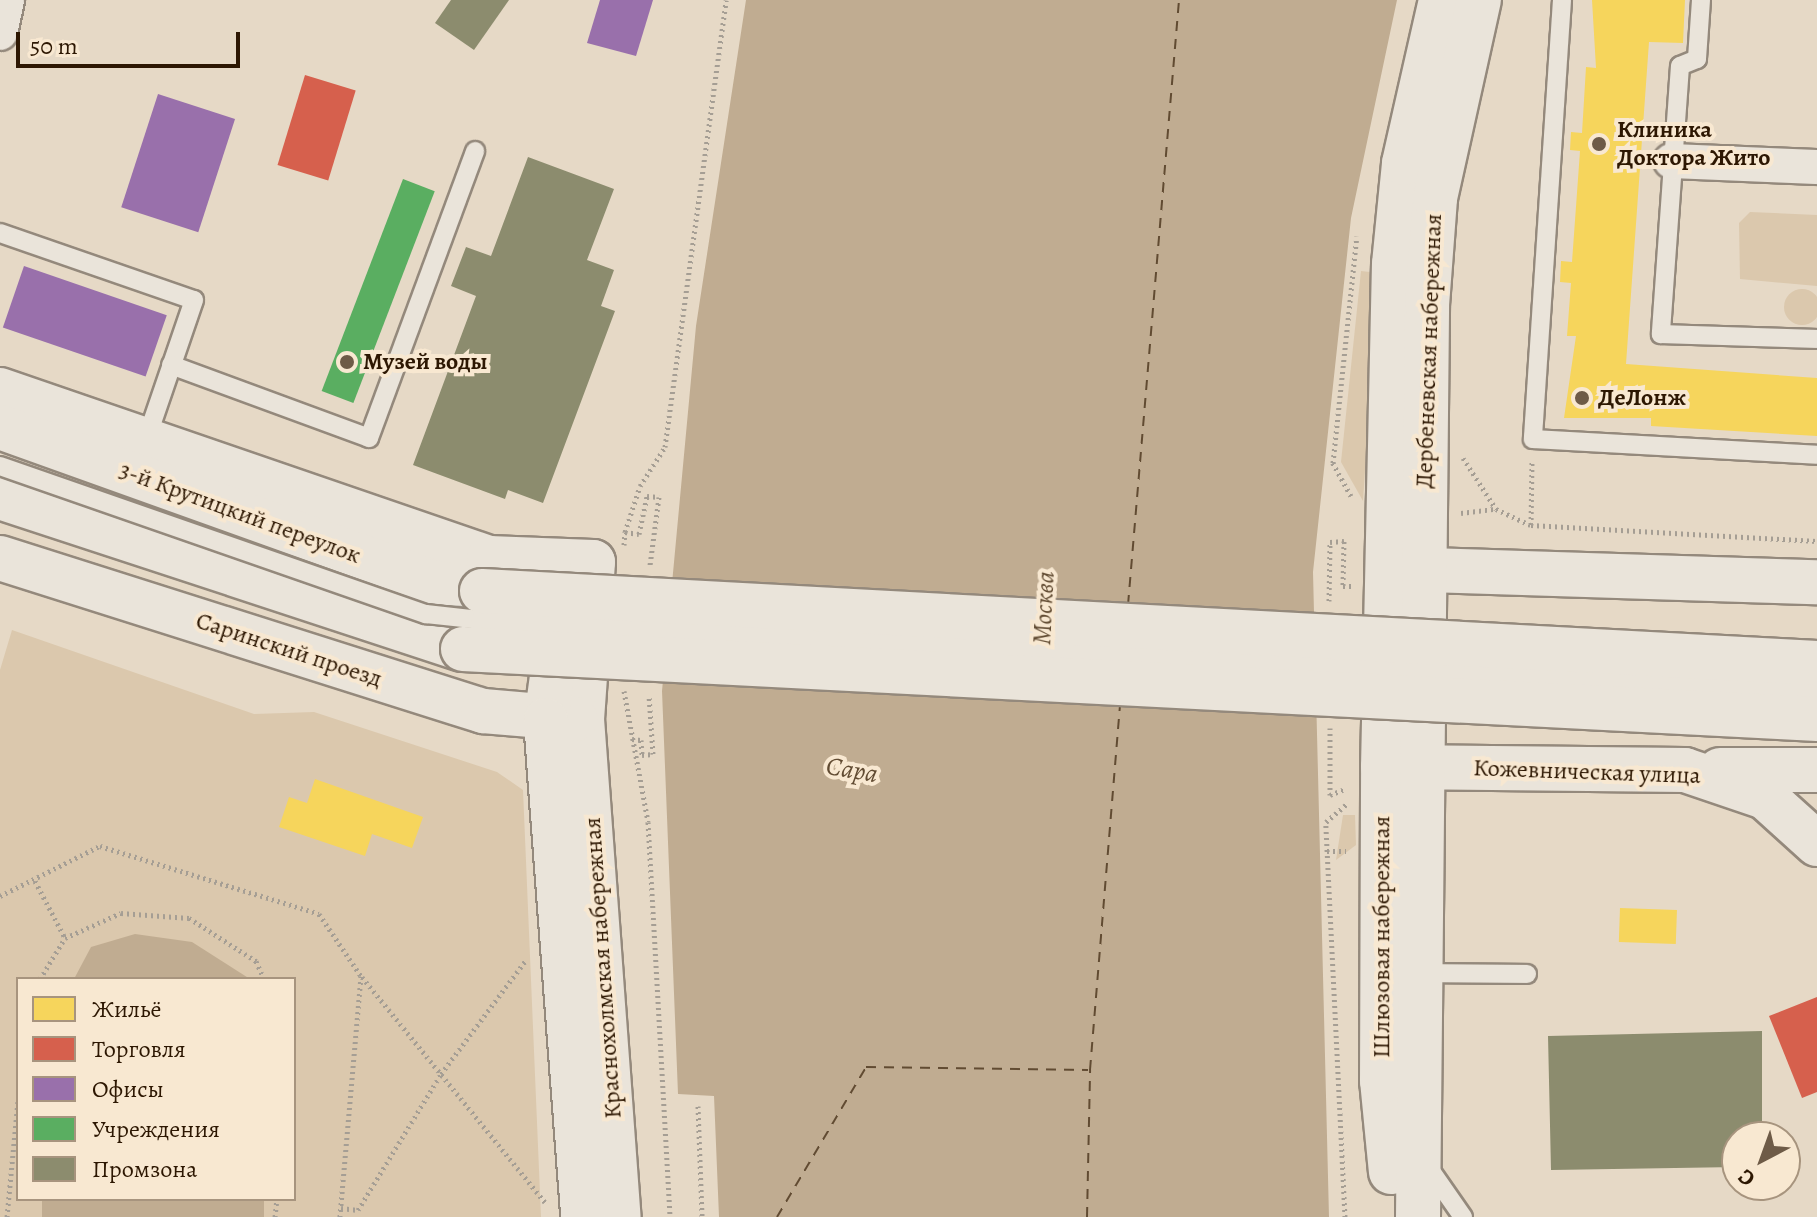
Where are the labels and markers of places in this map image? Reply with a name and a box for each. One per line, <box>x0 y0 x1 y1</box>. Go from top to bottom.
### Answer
place label: Клиника Доктора Жито <box>1617 116 1770 172</box>
marker: Клиника Доктора Жито <box>1588 133 1610 155</box>
place label: Музей воды <box>363 348 488 376</box>
marker: Музей воды <box>338 353 356 371</box>
place label: ДеЛонж <box>1598 384 1686 412</box>
marker: ДеЛонж <box>1573 389 1591 407</box>

